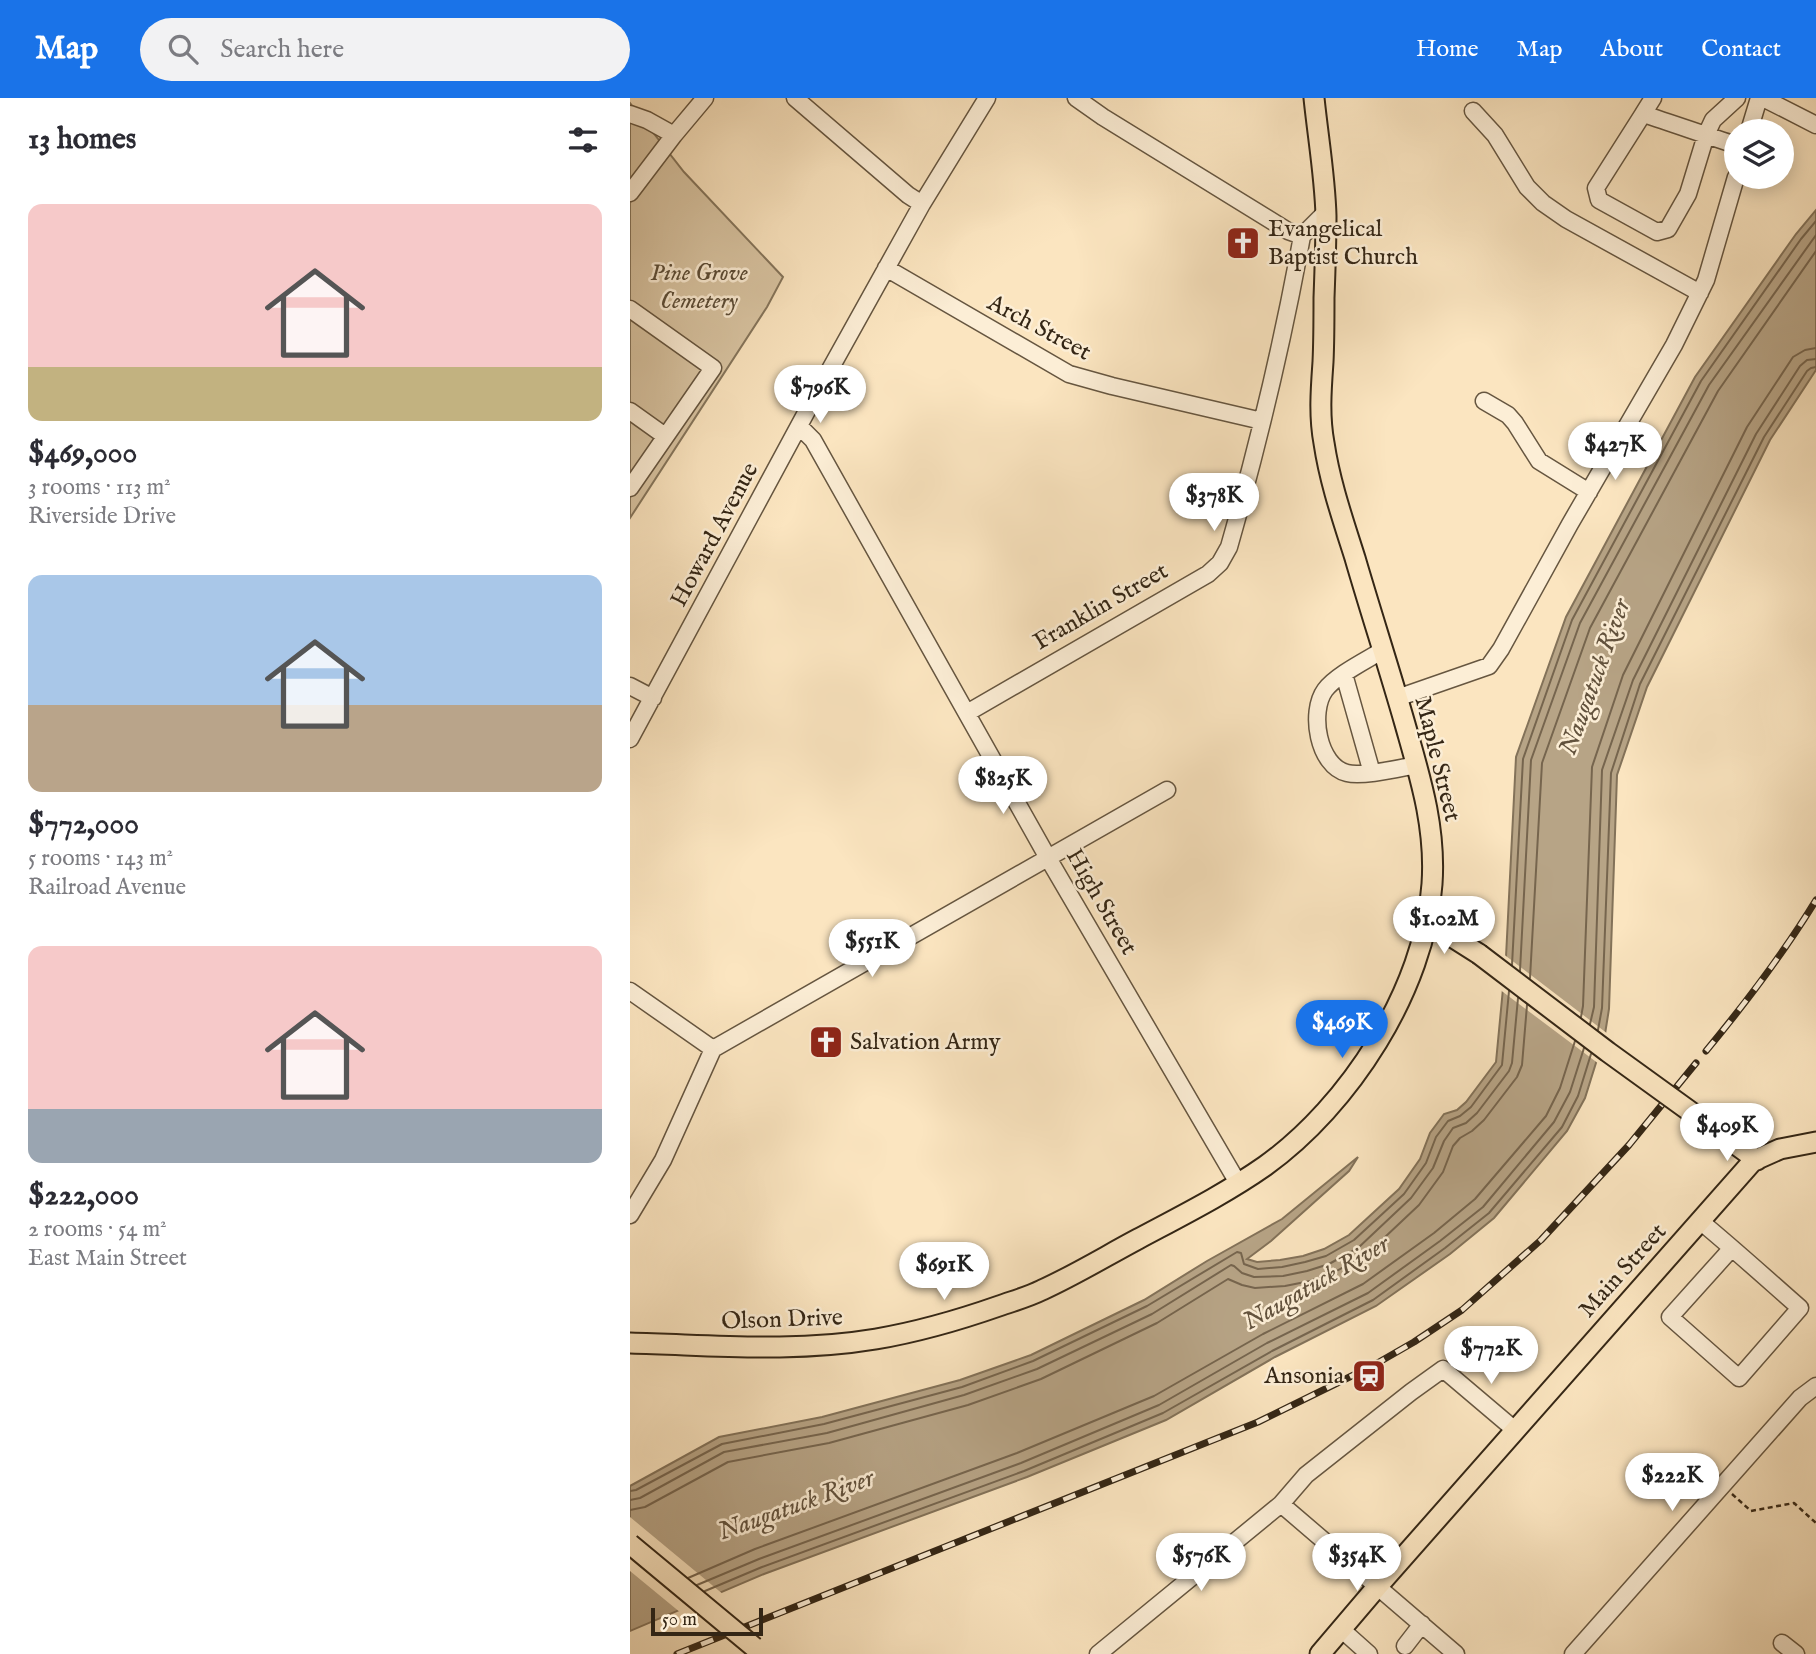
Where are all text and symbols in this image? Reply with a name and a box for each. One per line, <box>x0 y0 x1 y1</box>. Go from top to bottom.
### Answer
search box <box>140 18 630 81</box>
text: Map <box>35 28 98 70</box>
icon: search <box>164 30 202 68</box>
text: Search here <box>220 33 344 66</box>
text: Home <box>1416 34 1479 65</box>
text: Map <box>1517 34 1563 65</box>
text: About <box>1601 34 1663 65</box>
text: Contact <box>1701 34 1781 65</box>
map controls <box>1724 119 1794 189</box>
button: layers <box>1724 119 1794 189</box>
text: 13 homes <box>28 121 136 159</box>
icon: filters <box>564 121 602 159</box>
place label: Evangelical Baptist Church <box>1268 214 1418 273</box>
church icon: Evangelical Baptist Church <box>1224 224 1262 262</box>
icon: home <box>252 250 378 376</box>
park label: Pine Grove Cemetery <box>650 258 748 317</box>
street label: Arch Street <box>981 287 1096 368</box>
pin: $796K <box>771 366 869 425</box>
text: $796K <box>790 373 850 402</box>
pin: $427K <box>1566 422 1664 482</box>
text: $427K <box>1584 430 1646 459</box>
text: $469,000 <box>28 435 137 473</box>
street label: Howard Avenue <box>664 457 766 613</box>
text: 3 rooms · 113 m² <box>28 473 171 502</box>
pin: $378K <box>1165 474 1263 533</box>
text: $378K <box>1185 481 1243 510</box>
text: Riverside Drive <box>28 502 176 531</box>
street label: Franklin Street <box>1028 556 1174 658</box>
water label: Naugatuck River <box>1551 593 1640 760</box>
icon: home <box>252 621 378 747</box>
street label: Maple Street <box>1406 693 1468 825</box>
pin: $825K <box>954 756 1052 816</box>
text: $825K <box>974 764 1032 793</box>
text: $772,000 <box>28 806 139 844</box>
street label: High Street <box>1058 843 1144 961</box>
text: 5 rooms · 143 m² <box>28 844 173 873</box>
text: Railroad Avenue <box>28 873 186 902</box>
pin: $1.02M <box>1387 896 1501 956</box>
text: $1.02M <box>1409 904 1479 933</box>
pin: $551K <box>823 920 921 979</box>
text: $551K <box>845 927 899 956</box>
icon: home <box>252 992 378 1118</box>
pin: $469K <box>1293 1000 1391 1060</box>
text: $469K <box>1312 1008 1372 1037</box>
church icon: Salvation Army <box>807 1023 845 1061</box>
place label: Salvation Army <box>850 1027 1001 1058</box>
pin: $409K <box>1678 1104 1776 1163</box>
text: $409K <box>1696 1111 1758 1140</box>
text: $222,000 <box>28 1177 139 1215</box>
text: 2 rooms · 54 m² <box>28 1215 167 1244</box>
street label: Main Street <box>1572 1217 1674 1325</box>
water label: Naugatuck River <box>1237 1227 1397 1339</box>
pin: $691K <box>895 1242 993 1302</box>
text: East Main Street <box>28 1244 187 1273</box>
text: $691K <box>915 1250 973 1279</box>
street label: Olson Drive <box>721 1302 843 1338</box>
pin: $772K <box>1442 1326 1540 1386</box>
text: $772K <box>1460 1334 1522 1363</box>
station icon: Ansonia <box>1350 1357 1388 1395</box>
place label: Ansonia <box>1263 1361 1345 1392</box>
pin: $222K <box>1623 1454 1721 1513</box>
water label: Naugatuck River <box>713 1461 880 1550</box>
text: $222K <box>1641 1461 1703 1490</box>
pin: $576K <box>1152 1534 1250 1593</box>
pin: $354K <box>1308 1534 1406 1593</box>
text: $576K <box>1172 1541 1230 1570</box>
text: $354K <box>1328 1541 1386 1570</box>
scale bar <box>651 1605 763 1637</box>
text: 50 m <box>662 1608 697 1632</box>

